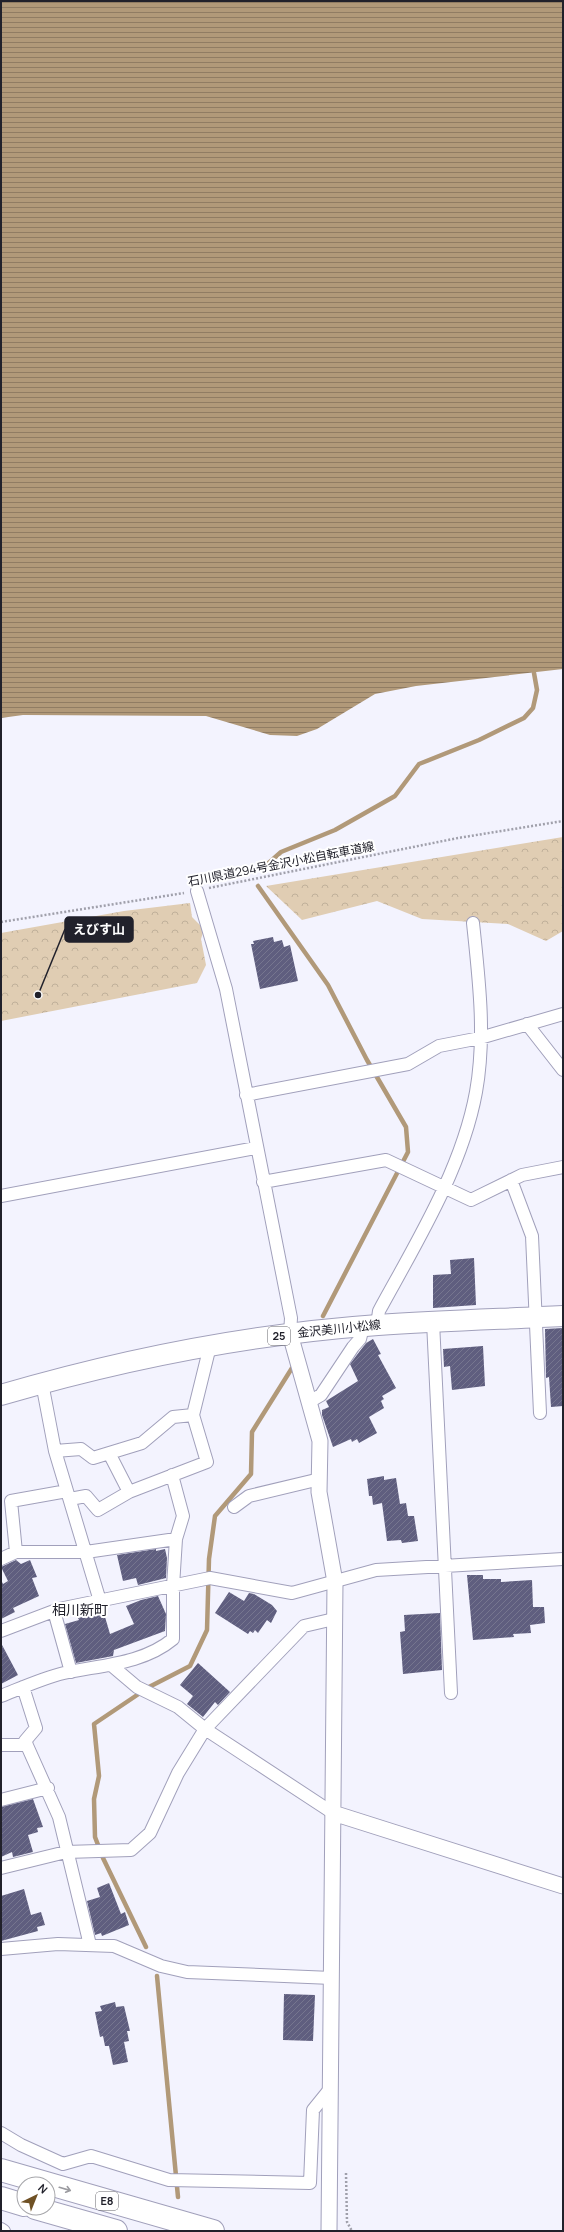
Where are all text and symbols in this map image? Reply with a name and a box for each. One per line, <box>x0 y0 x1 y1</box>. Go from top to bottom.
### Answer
street label: 石川県道294号金沢小松自転車道線 <box>186 837 375 890</box>
callout: えびす山 <box>65 917 133 942</box>
text: えびす山 <box>73 920 125 938</box>
street label: 金沢美川小松線 <box>296 1316 382 1341</box>
road number: 25 <box>268 1327 290 1345</box>
district label: 相川新町 <box>52 1600 108 1619</box>
north arrow <box>16 2176 56 2216</box>
text: N <box>35 2180 51 2197</box>
one-way arrow <box>59 2186 72 2193</box>
road number: E8 <box>96 2192 118 2210</box>

